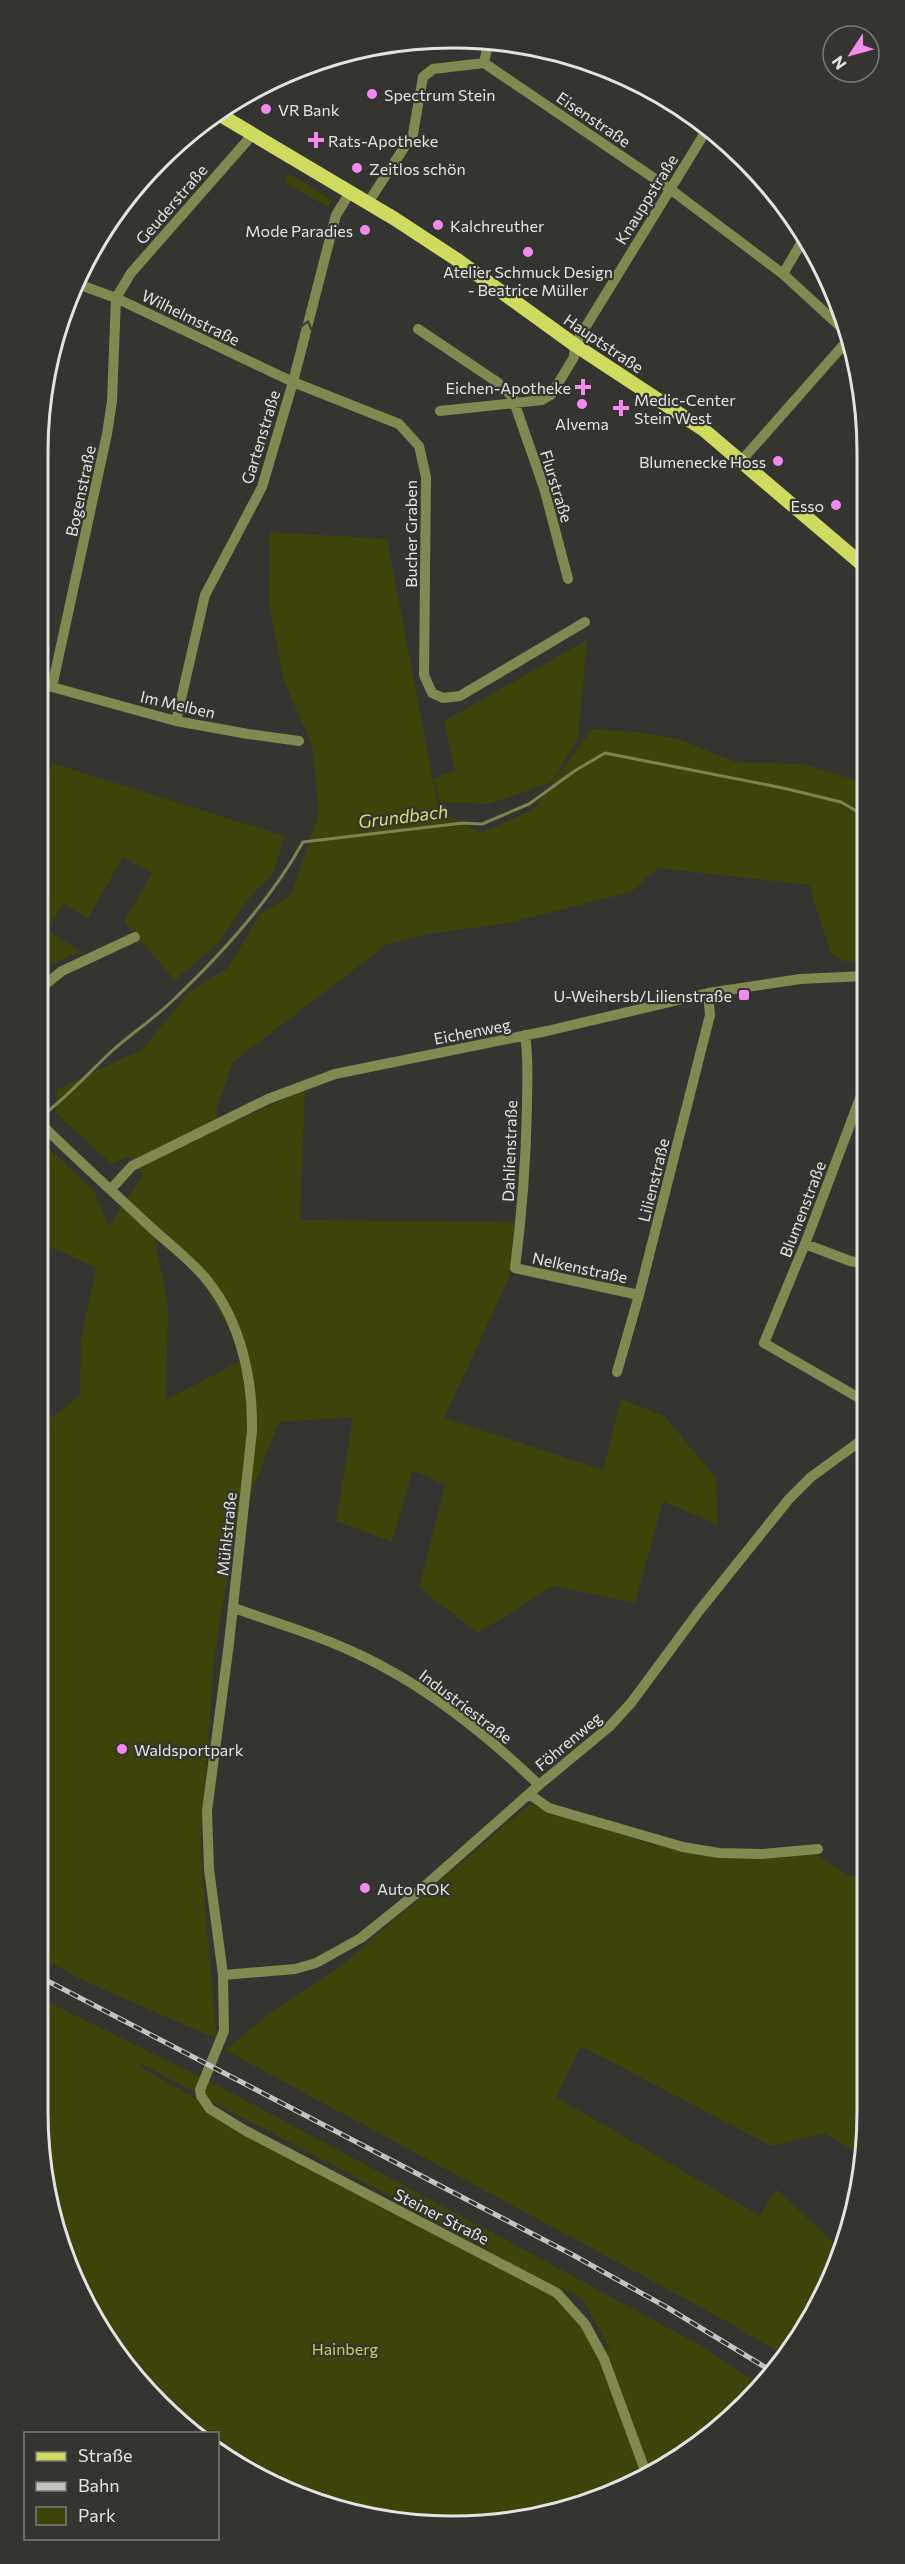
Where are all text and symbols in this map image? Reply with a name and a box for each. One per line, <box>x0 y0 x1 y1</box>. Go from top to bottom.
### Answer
north arrow <box>821 24 881 84</box>
text: N <box>827 53 850 74</box>
place label: Spectrum Stein <box>384 85 496 104</box>
marker: Spectrum Stein <box>365 87 379 101</box>
street label: Eisenstraße <box>553 87 635 151</box>
place label: VR Bank <box>278 100 340 119</box>
marker: VR Bank <box>259 102 273 116</box>
place label: Rats-Apotheke <box>328 131 438 150</box>
marker: Rats-Apotheke <box>309 133 323 147</box>
street label: Knauppstraße <box>611 150 681 248</box>
place label: Zeitlos schön <box>369 159 466 178</box>
street label: Geuderstraße <box>131 160 211 248</box>
marker: Zeitlos schön <box>350 161 364 175</box>
place label: Kalchreuther <box>450 216 545 235</box>
marker: Kalchreuther <box>431 218 445 232</box>
place label: Mode Paradies <box>245 221 353 240</box>
marker: Mode Paradies <box>358 223 372 237</box>
marker: Atelier Schmuck Design - Beatrice Müller <box>521 245 535 259</box>
place label: Atelier Schmuck Design - Beatrice Müller <box>443 262 613 299</box>
street label: Wilhelmstraße <box>139 285 243 349</box>
street label: Hauptstraße <box>561 309 647 377</box>
one-way arrow <box>300 321 313 331</box>
place label: Eichen-Apotheke <box>445 378 571 397</box>
marker: Eichen-Apotheke <box>576 380 590 394</box>
street label: Gartenstraße <box>237 388 283 486</box>
place label: Medic-Center Stein West <box>634 390 736 427</box>
marker: Alvema <box>575 397 589 411</box>
marker: Medic-Center Stein West <box>612 399 630 417</box>
place label: Alvema <box>555 414 609 433</box>
street label: Bogenstraße <box>61 444 99 538</box>
street label: Flurstraße <box>537 447 577 525</box>
place label: Blumenecke Hoss <box>639 452 766 471</box>
marker: Blumenecke Hoss <box>771 454 785 468</box>
street label: Bucher Graben <box>401 480 420 588</box>
place label: Esso <box>790 496 824 515</box>
marker: Esso <box>829 498 843 512</box>
street label: Im Melben <box>139 686 217 722</box>
water label: Grundbach <box>357 800 449 832</box>
place label: U-Weihersb/Lilienstraße <box>553 986 732 1005</box>
marker: U-Weihersb/Lilienstraße <box>737 988 751 1002</box>
street label: Eichenweg <box>432 1014 512 1048</box>
street label: Dahlienstraße <box>498 1100 520 1202</box>
street label: Lilienstraße <box>633 1136 673 1224</box>
street label: Blumenstraße <box>775 1158 829 1260</box>
street label: Nelkenstraße <box>531 1248 629 1286</box>
street label: Mühlstraße <box>212 1491 240 1577</box>
street label: Industriestraße <box>416 1665 516 1747</box>
street label: Föhrenweg <box>531 1708 605 1774</box>
place label: Waldsportpark <box>134 1740 244 1759</box>
marker: Waldsportpark <box>115 1742 129 1756</box>
place label: Auto ROK <box>377 1879 450 1898</box>
marker: Auto ROK <box>358 1881 372 1895</box>
street label: Steiner Straße <box>391 2184 493 2248</box>
park label: Hainberg <box>312 2339 379 2358</box>
legend <box>24 2432 219 2540</box>
text: Straße <box>78 2444 133 2466</box>
text: Bahn <box>78 2474 120 2496</box>
text: Park <box>78 2504 116 2526</box>

